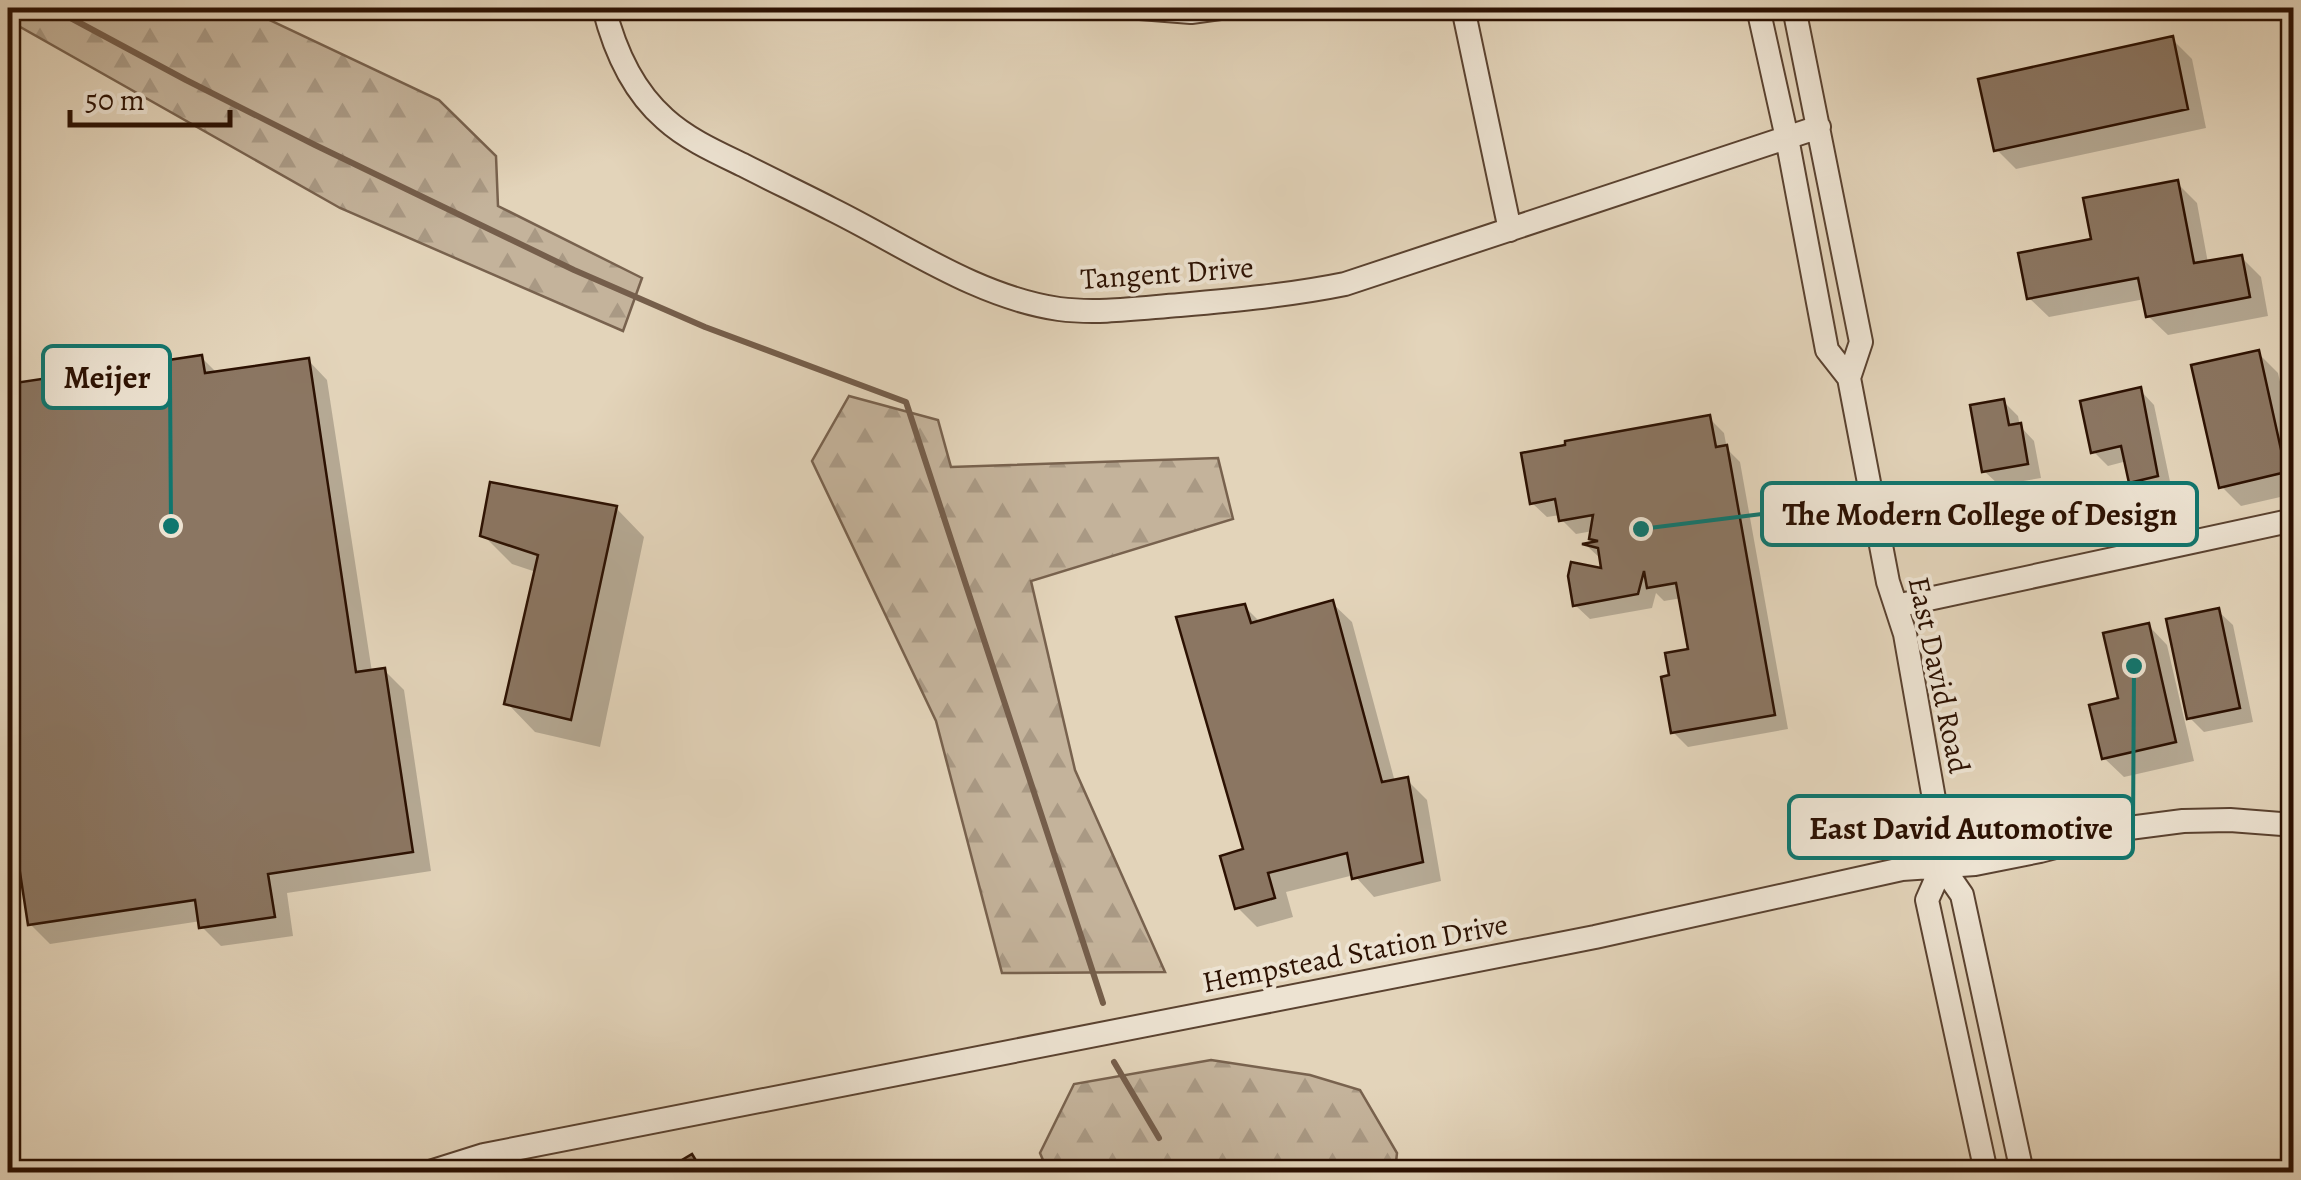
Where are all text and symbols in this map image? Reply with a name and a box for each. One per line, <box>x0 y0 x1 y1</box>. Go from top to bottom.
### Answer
scale bar <box>70 65 230 127</box>
text: 50 m <box>85 80 145 120</box>
street label: Tangent Drive <box>1079 247 1255 299</box>
callout: Meijer <box>43 346 170 408</box>
text: Meijer <box>63 355 151 399</box>
callout: The Modern College of Design <box>1762 483 2197 545</box>
text: The Modern College of Design <box>1783 492 2177 536</box>
street label: East David Road <box>1899 573 1980 778</box>
callout: East David Automotive <box>1789 796 2133 858</box>
text: East David Automotive <box>1809 806 2113 850</box>
street label: Hempstead Station Drive <box>1199 904 1511 1002</box>

